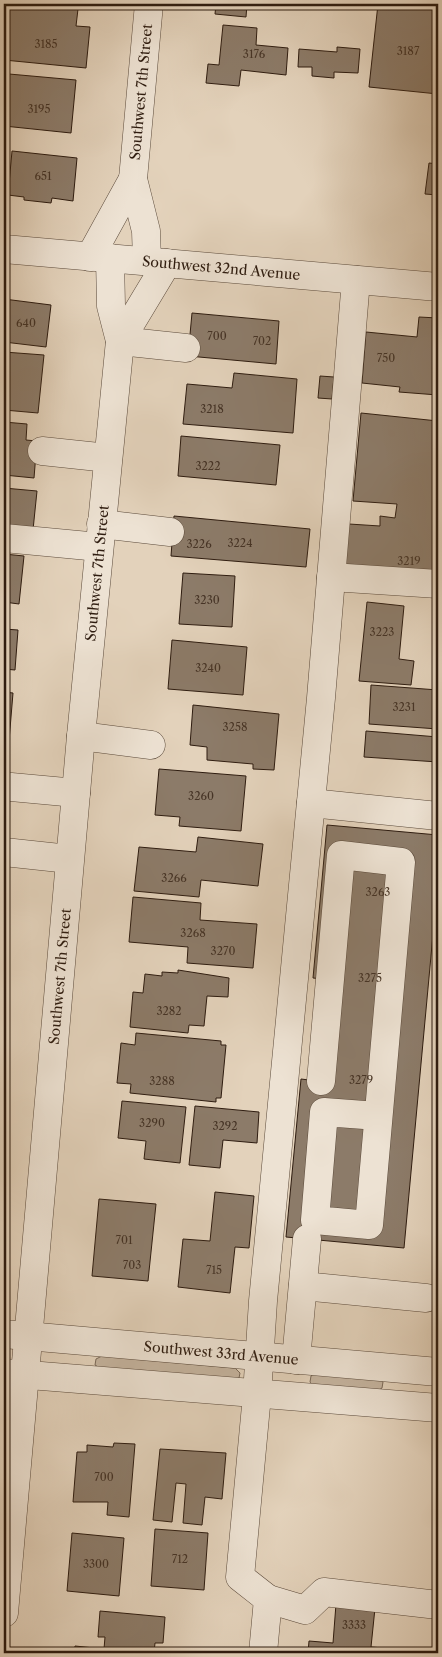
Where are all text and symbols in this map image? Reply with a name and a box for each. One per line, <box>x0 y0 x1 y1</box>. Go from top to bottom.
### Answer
street label: Southwest 7th Street <box>126 23 156 161</box>
house number: 3185 <box>34 37 58 51</box>
house number: 3187 <box>397 44 420 58</box>
house number: 3176 <box>243 47 266 61</box>
house number: 3195 <box>27 102 51 116</box>
house number: 651 <box>34 169 52 183</box>
street label: Southwest 32nd Avenue <box>141 252 301 284</box>
house number: 640 <box>16 316 36 330</box>
house number: 700 <box>207 329 227 343</box>
house number: 702 <box>253 334 271 348</box>
house number: 750 <box>377 351 395 365</box>
house number: 3218 <box>200 402 224 416</box>
house number: 3222 <box>195 459 221 473</box>
street label: Southwest 7th Street <box>81 504 113 642</box>
house number: 3224 <box>227 536 253 550</box>
house number: 3226 <box>186 537 212 551</box>
house number: 3219 <box>397 554 421 568</box>
house number: 3230 <box>194 593 220 607</box>
house number: 3223 <box>370 625 394 639</box>
house number: 3240 <box>195 661 221 675</box>
house number: 3231 <box>392 700 416 714</box>
house number: 3258 <box>223 720 247 734</box>
house number: 3260 <box>188 789 214 803</box>
house number: 3266 <box>161 871 187 885</box>
house number: 3263 <box>366 885 390 899</box>
street label: Southwest 7th Street <box>45 907 75 1045</box>
house number: 3268 <box>180 926 206 940</box>
house number: 3270 <box>211 944 235 958</box>
house number: 3275 <box>358 971 382 985</box>
house number: 3282 <box>156 1004 182 1018</box>
house number: 3279 <box>349 1073 373 1087</box>
house number: 3288 <box>149 1074 175 1088</box>
house number: 3290 <box>139 1116 165 1130</box>
house number: 3292 <box>212 1119 238 1133</box>
house number: 701 <box>115 1233 133 1247</box>
house number: 703 <box>123 1258 141 1272</box>
house number: 715 <box>206 1263 222 1277</box>
street label: Southwest 33rd Avenue <box>143 1337 300 1369</box>
house number: 700 <box>94 1470 114 1484</box>
house number: 712 <box>172 1552 188 1566</box>
house number: 3300 <box>83 1557 109 1571</box>
house number: 3333 <box>342 1618 366 1632</box>

